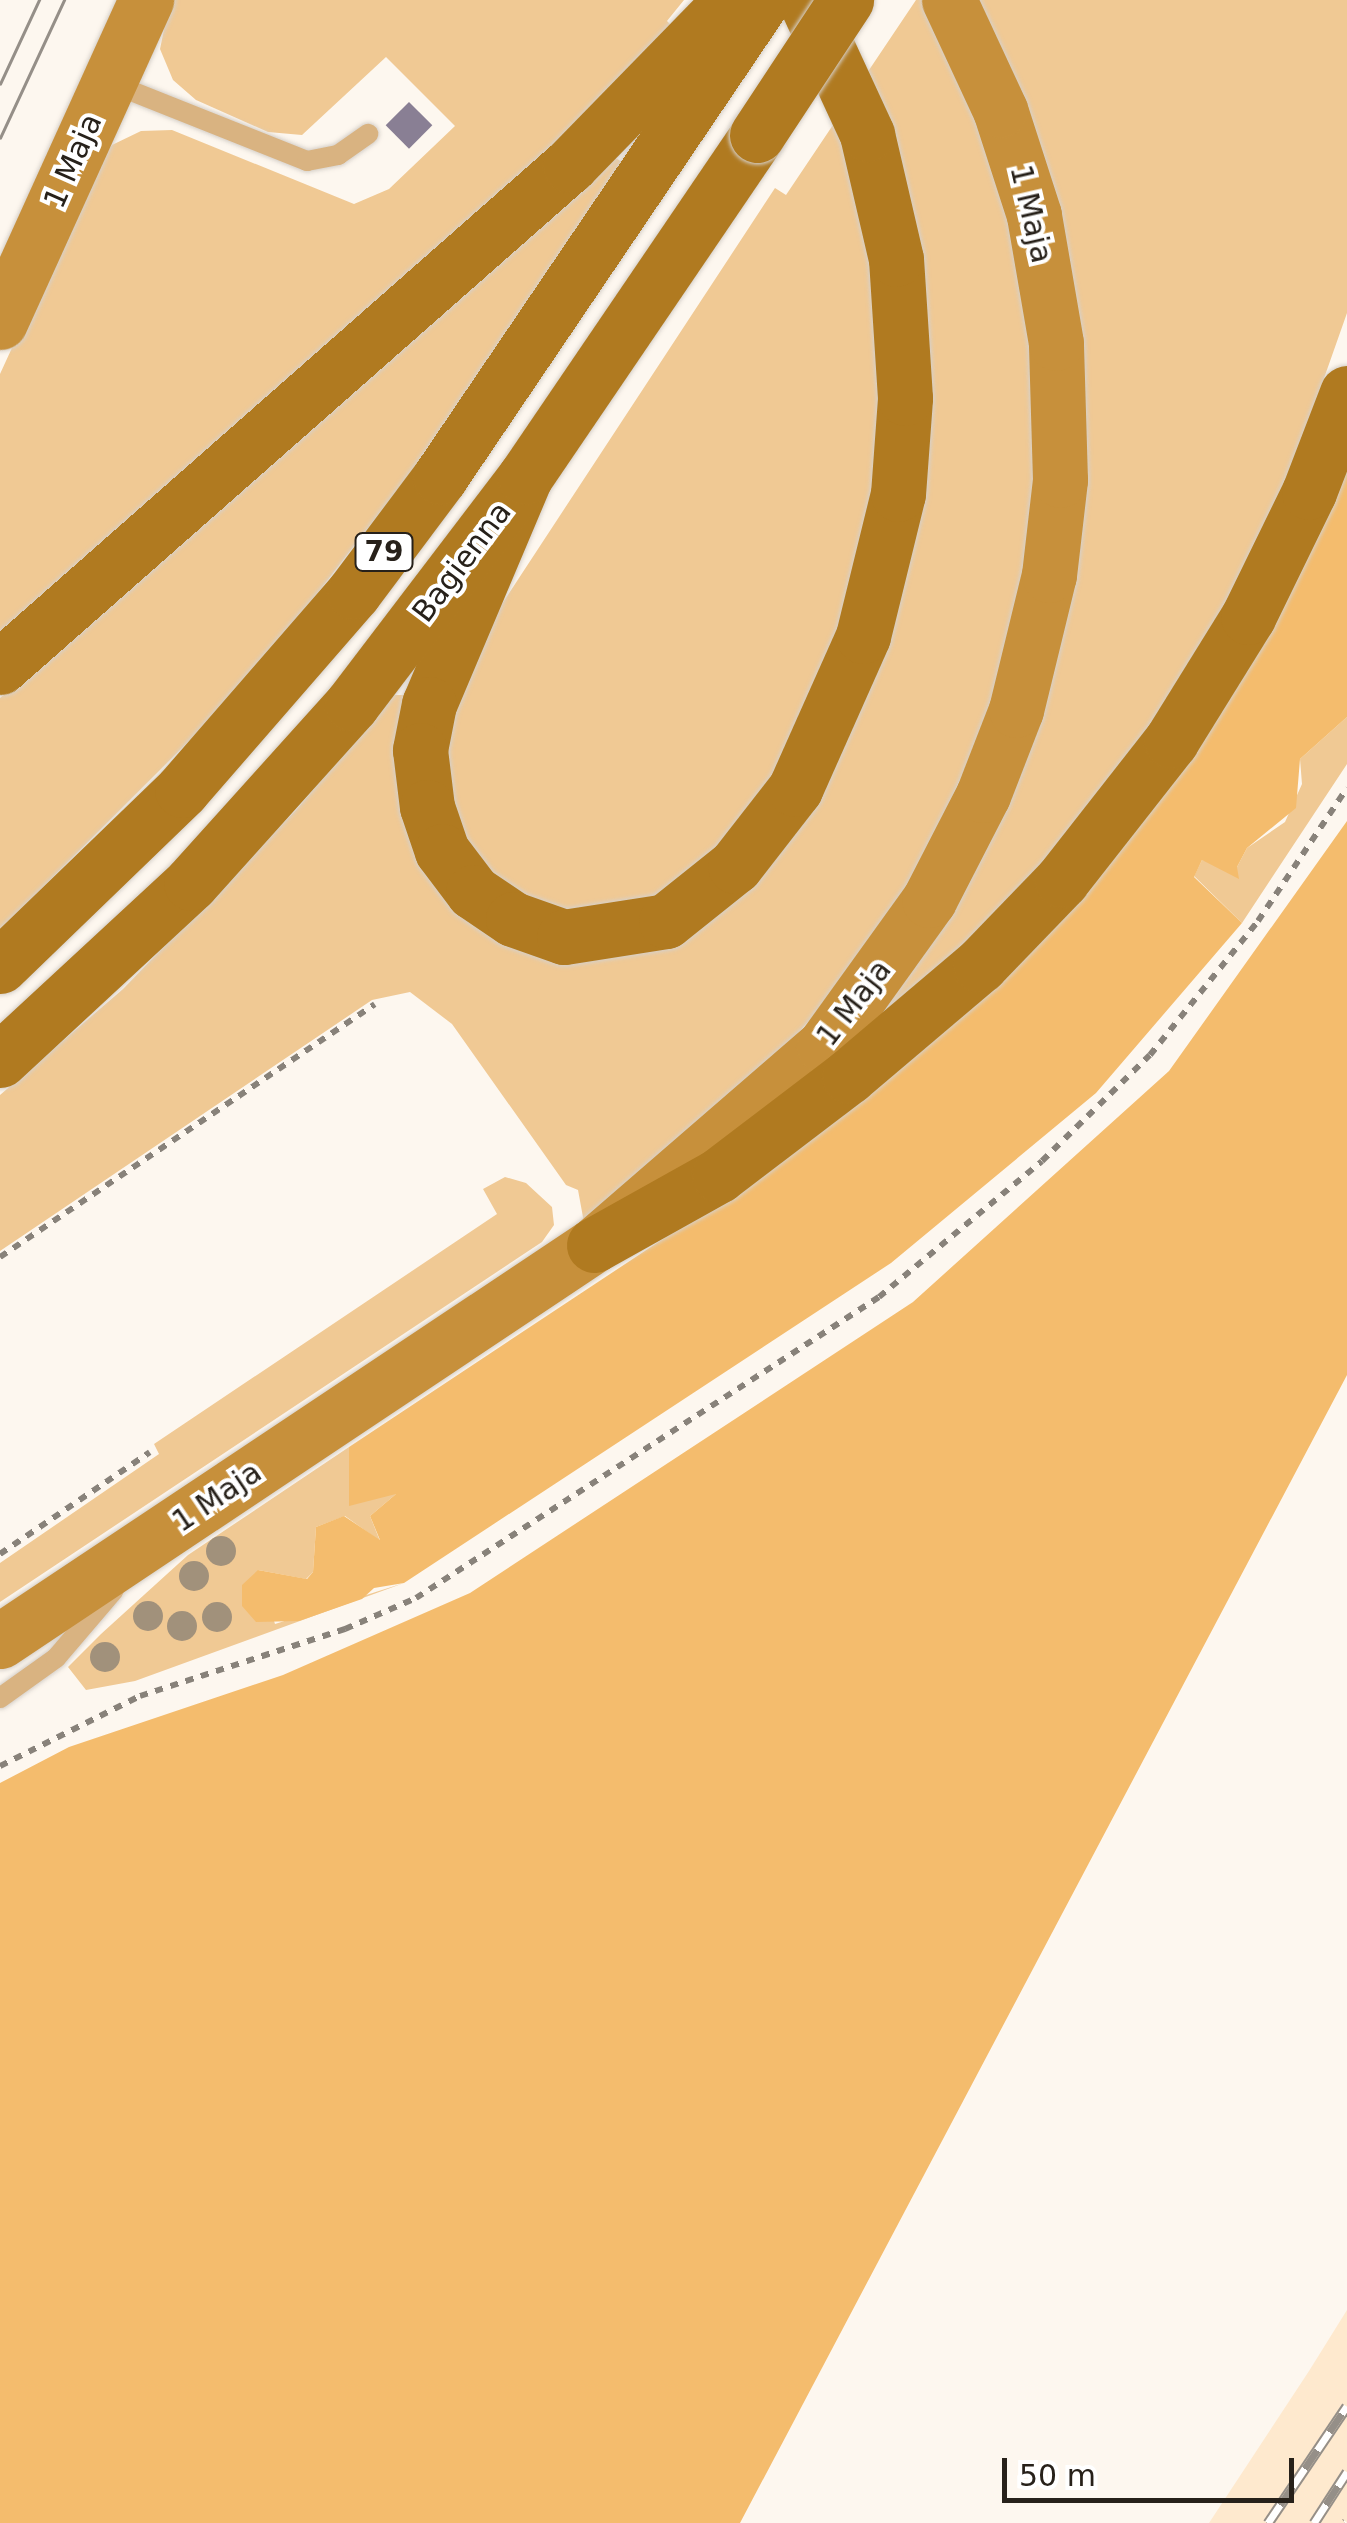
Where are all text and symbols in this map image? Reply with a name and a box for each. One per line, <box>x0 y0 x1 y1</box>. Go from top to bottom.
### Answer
street label: 1 Maja <box>36 108 110 214</box>
street label: 1 Maja <box>1002 161 1060 267</box>
street label: Bagienna <box>405 495 519 629</box>
road number: 79 <box>354 529 414 575</box>
street label: 1 Maja <box>809 953 899 1053</box>
street label: 1 Maja <box>166 1454 268 1540</box>
scale bar <box>1007 2438 1300 2500</box>
text: 50 m <box>1019 2458 1096 2493</box>

